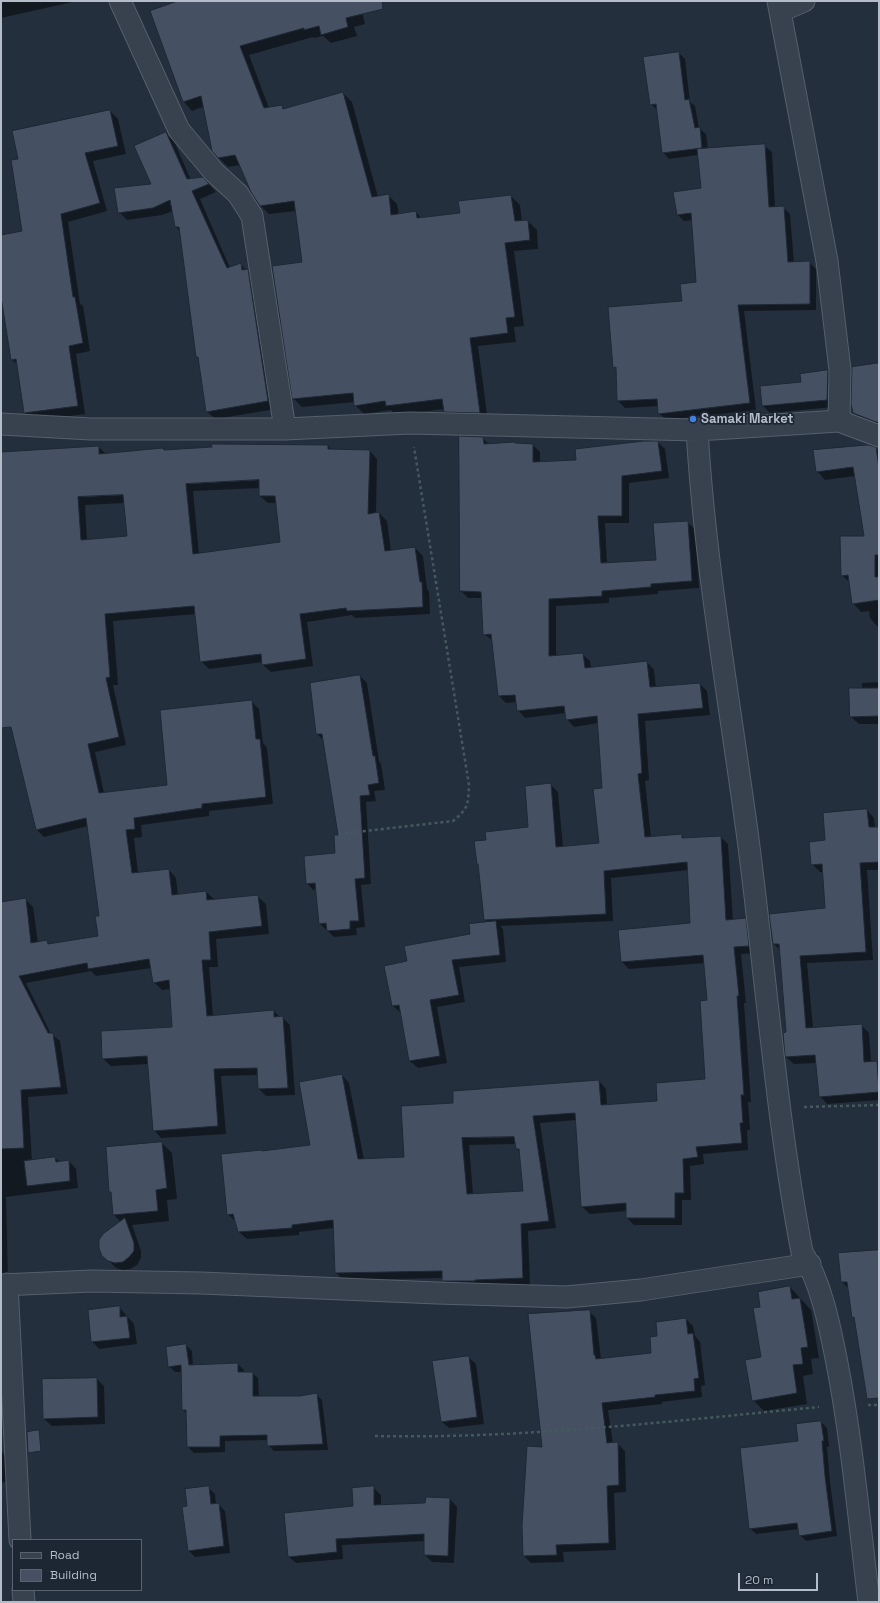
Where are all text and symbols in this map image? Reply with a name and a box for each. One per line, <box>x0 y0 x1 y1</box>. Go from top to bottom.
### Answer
place label: Samaki Market <box>701 411 793 427</box>
marker: Samaki Market <box>688 414 698 424</box>
legend <box>12 1539 142 1591</box>
text: Road <box>50 1547 79 1563</box>
scale bar <box>740 1565 820 1591</box>
text: Building <box>50 1567 97 1583</box>
text: 20 m <box>745 1572 773 1588</box>

